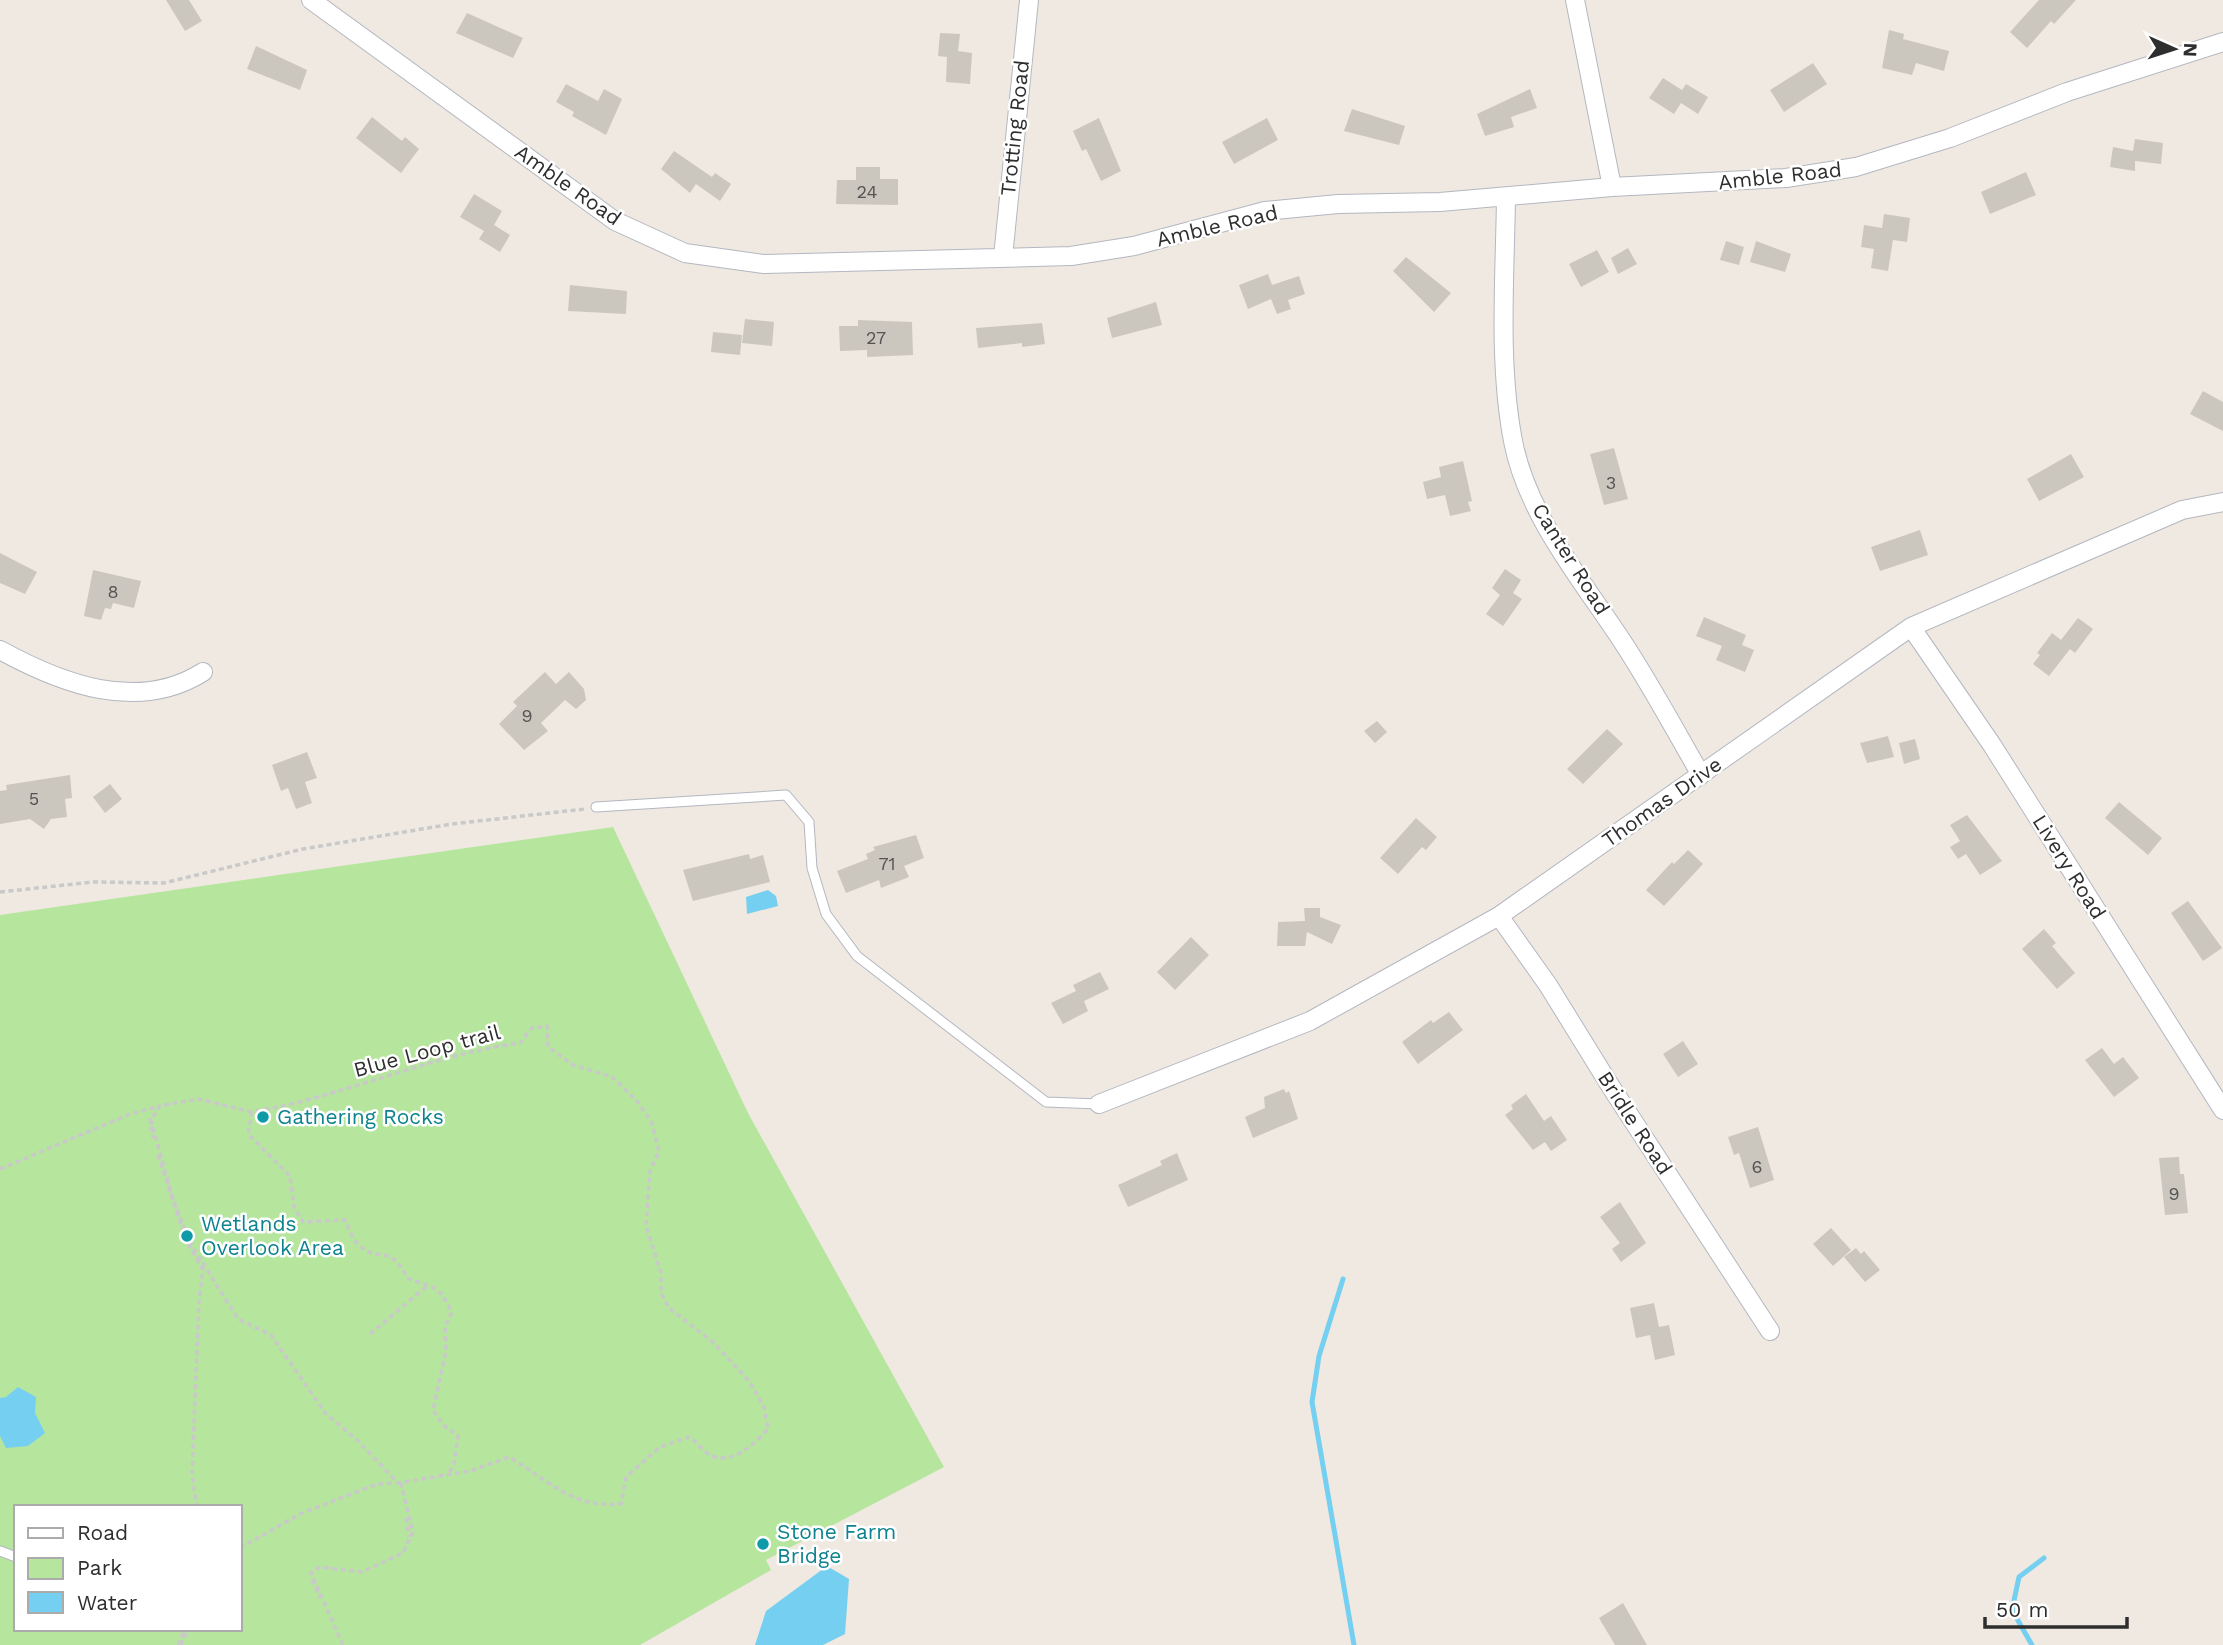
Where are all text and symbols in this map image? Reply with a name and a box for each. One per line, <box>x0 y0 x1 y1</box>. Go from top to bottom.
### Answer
north arrow <box>2139 14 2209 84</box>
text: N <box>2179 42 2202 58</box>
street label: Trotting Road <box>995 59 1034 197</box>
street label: Amble Road <box>510 139 626 230</box>
street label: Amble Road <box>1717 157 1843 194</box>
house number: 24 <box>857 181 877 202</box>
street label: Amble Road <box>1154 199 1280 252</box>
house number: 27 <box>866 327 886 348</box>
house number: 3 <box>1606 472 1616 493</box>
street label: Canter Road <box>1527 498 1616 619</box>
house number: 8 <box>107 581 119 602</box>
house number: 9 <box>521 705 533 726</box>
street label: Thomas Drive <box>1597 751 1726 852</box>
house number: 5 <box>29 788 39 809</box>
street label: Livery Road <box>2027 810 2111 924</box>
house number: 71 <box>878 853 896 874</box>
street label: Blue Loop trail <box>351 1019 503 1082</box>
street label: Bridle Road <box>1593 1066 1678 1179</box>
place label: Gathering Rocks <box>277 1104 444 1129</box>
marker: Gathering Rocks <box>255 1109 271 1125</box>
house number: 6 <box>1752 1156 1762 1177</box>
house number: 9 <box>2168 1183 2180 1204</box>
place label: Wetlands Overlook Area <box>201 1211 344 1260</box>
marker: Wetlands Overlook Area <box>179 1228 195 1244</box>
legend <box>14 1505 242 1631</box>
place label: Stone Farm Bridge <box>777 1519 896 1568</box>
text: Road <box>77 1520 128 1545</box>
marker: Stone Farm Bridge <box>755 1536 771 1552</box>
text: Park <box>77 1555 122 1580</box>
scale bar <box>1985 1586 2127 1630</box>
text: Water <box>77 1590 138 1615</box>
text: 50 m <box>1996 1597 2048 1622</box>

